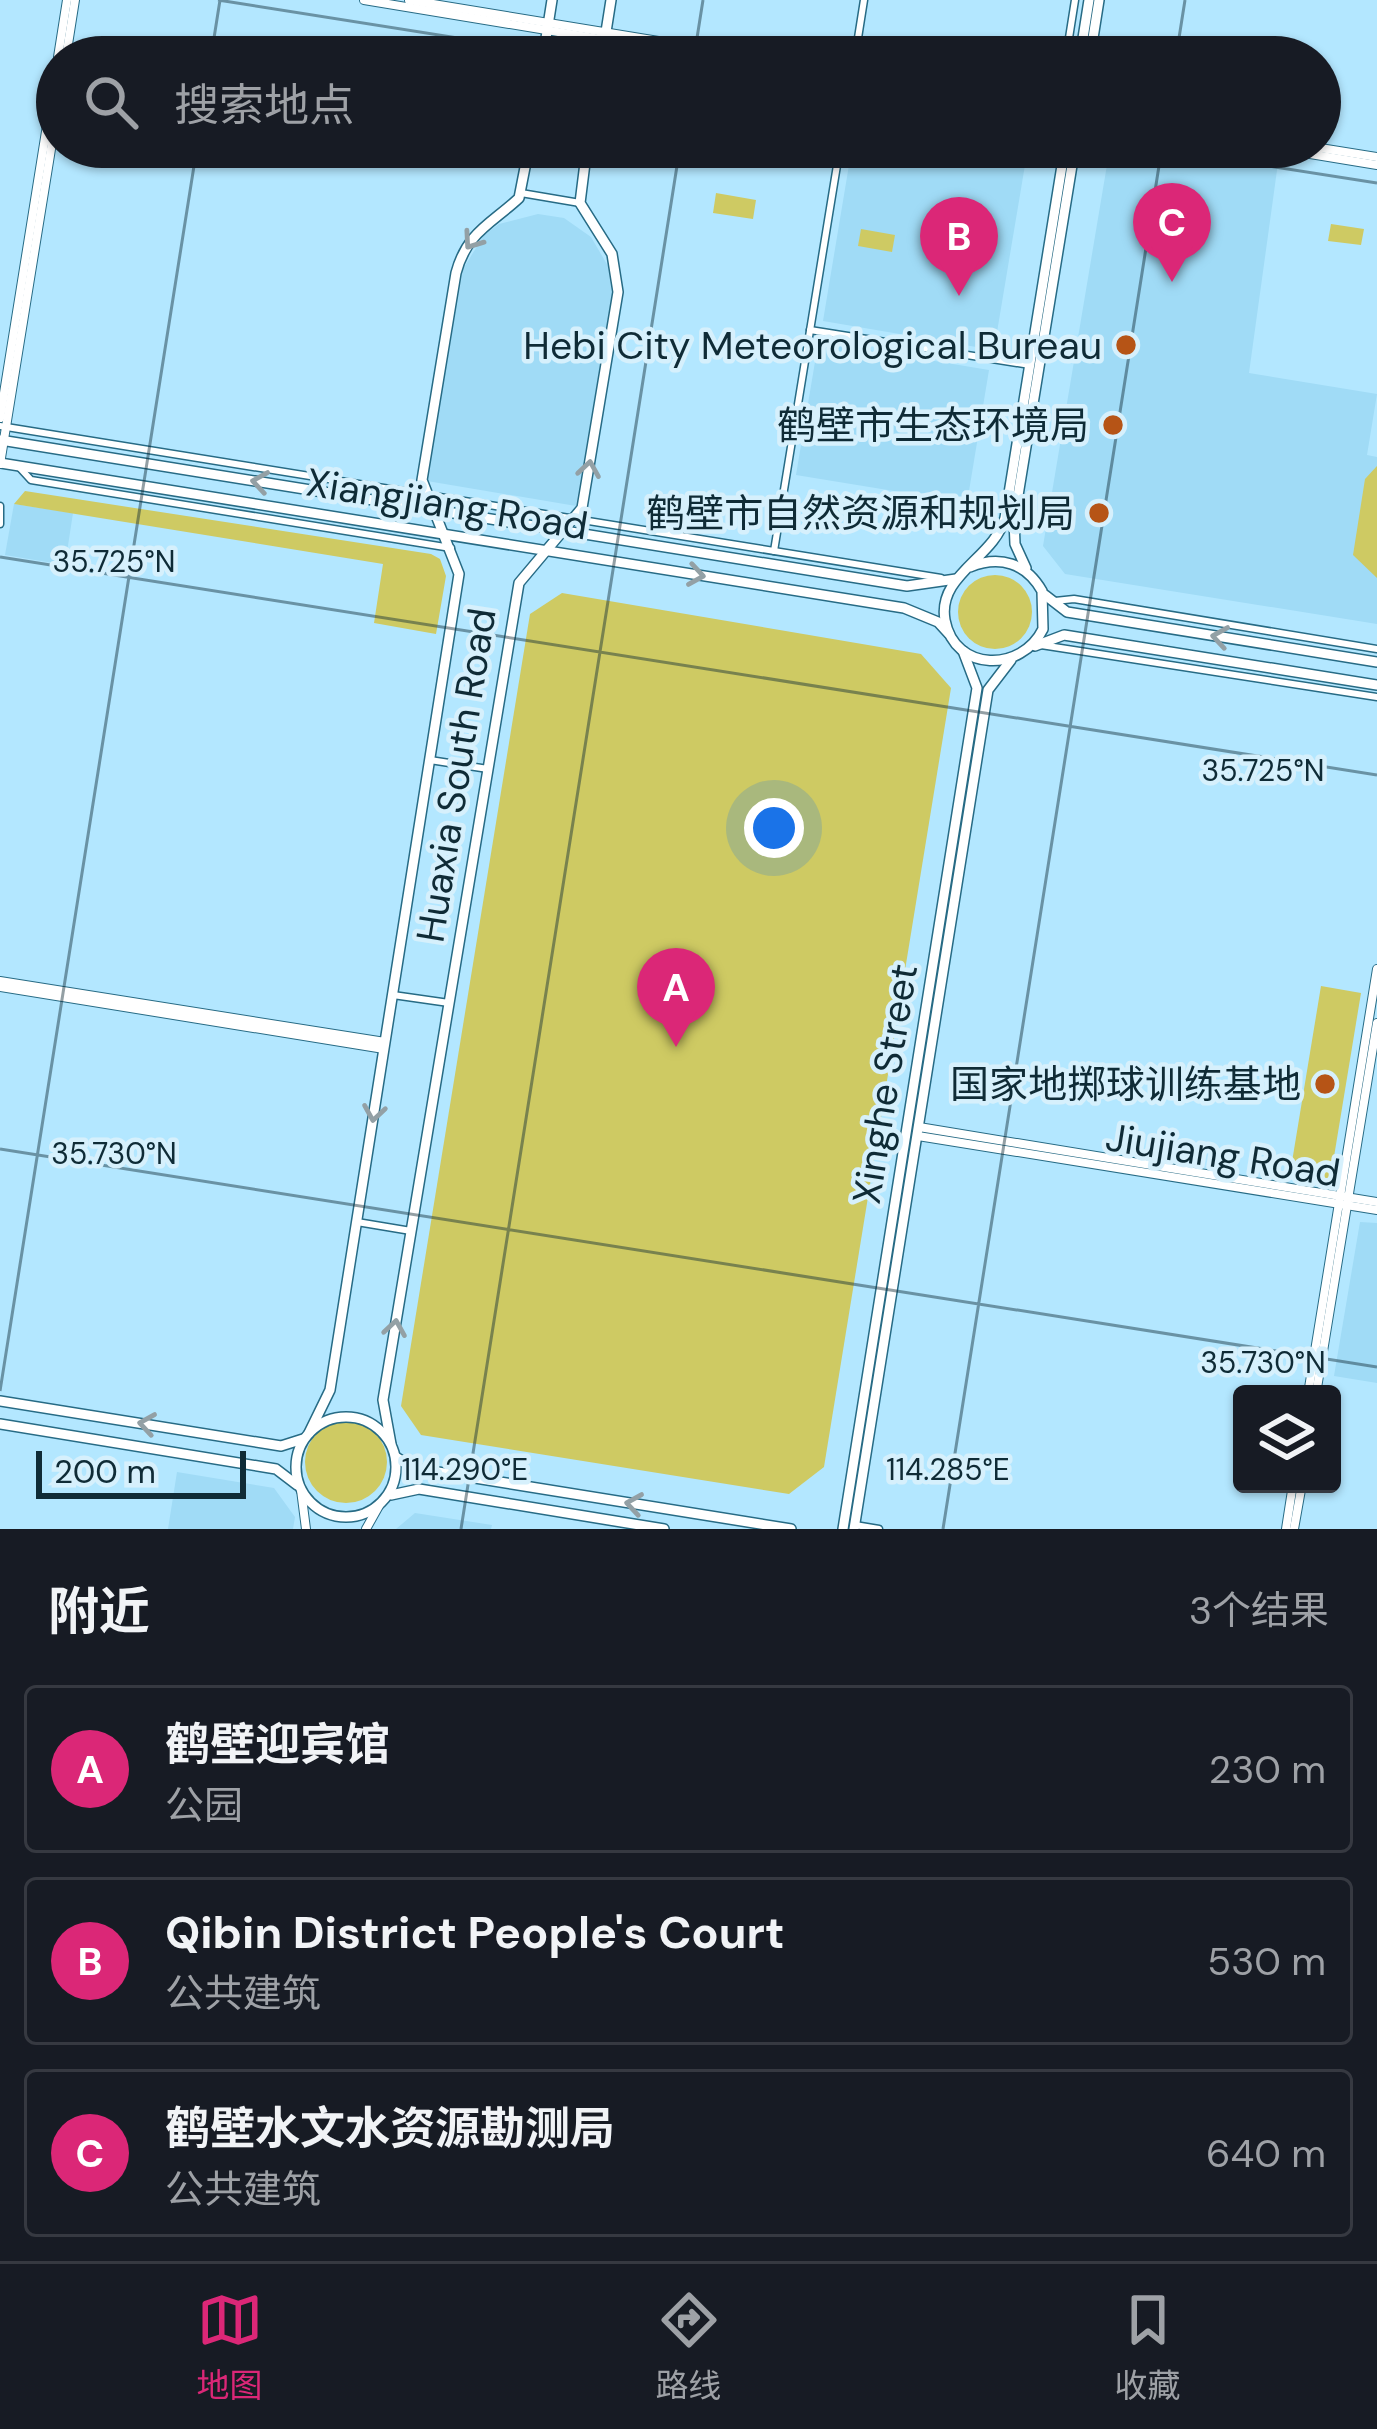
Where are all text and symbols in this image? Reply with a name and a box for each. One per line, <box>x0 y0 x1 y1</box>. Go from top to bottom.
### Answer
search box <box>36 36 1341 168</box>
icon: search <box>78 69 144 135</box>
text: 搜索地点 <box>174 76 354 135</box>
pin: C <box>1133 183 1211 282</box>
pin: B <box>920 197 998 296</box>
one-way arrow <box>464 228 486 250</box>
place label: Hebi City Meteorological Bureau <box>523 320 1102 371</box>
marker: Hebi City Meteorological Bureau <box>1113 332 1139 358</box>
place label: 鹤壁市生态环境局 <box>777 400 1089 451</box>
marker: 鹤壁市生态环境局 <box>1100 412 1126 438</box>
street label: Xiangjiang Road <box>303 457 591 551</box>
one-way arrow <box>575 459 600 479</box>
one-way arrow <box>250 470 270 495</box>
place label: 鹤壁市自然资源和规划局 <box>646 488 1075 539</box>
marker: 鹤壁市自然资源和规划局 <box>1086 500 1112 526</box>
text: 35.725°N <box>53 542 175 581</box>
one-way arrow <box>686 561 706 586</box>
street label: Huaxia South Road <box>404 604 508 946</box>
one-way arrow <box>1210 625 1230 650</box>
text: 35.725°N <box>1202 751 1324 790</box>
your location <box>744 798 804 858</box>
pin: A <box>637 948 715 1047</box>
street label: Xinghe Street <box>841 960 929 1208</box>
place label: 国家地掷球训练基地 <box>950 1059 1301 1110</box>
marker: 国家地掷球训练基地 <box>1312 1071 1338 1097</box>
one-way arrow <box>362 1103 388 1123</box>
street label: Jiujiang Road <box>1102 1111 1344 1199</box>
text: 35.730°N <box>51 1134 177 1173</box>
one-way arrow <box>381 1319 406 1339</box>
text: 35.730°N <box>1200 1343 1326 1382</box>
map controls <box>1233 1385 1341 1493</box>
button: layers <box>1233 1385 1341 1493</box>
one-way arrow <box>137 1413 157 1438</box>
scale bar <box>36 1445 246 1498</box>
text: 200 m <box>54 1450 156 1493</box>
text: 114.290°E <box>402 1450 528 1489</box>
text: 114.285°E <box>886 1450 1010 1489</box>
one-way arrow <box>625 1492 645 1517</box>
text: 附近 <box>48 1578 150 1645</box>
text: 3个结果 <box>1189 1585 1329 1636</box>
text: 鹤壁迎宾馆 <box>165 1715 390 1774</box>
text: A <box>76 1744 104 1795</box>
text: 230 m <box>1209 1744 1326 1795</box>
text: 公园 <box>165 1780 243 1831</box>
text: Qibin District People's Court <box>165 1903 784 1962</box>
text: B <box>78 1936 102 1987</box>
text: 530 m <box>1207 1936 1326 1987</box>
text: 公共建筑 <box>165 1968 321 2019</box>
text: 鹤壁水文水资源勘测局 <box>165 2099 615 2158</box>
text: C <box>76 2128 104 2179</box>
text: 640 m <box>1206 2128 1326 2179</box>
text: 公共建筑 <box>165 2164 321 2215</box>
tab: 地图 <box>197 2287 263 2407</box>
tab: 路线 <box>656 2287 722 2407</box>
tab: 收藏 <box>1115 2287 1181 2407</box>

